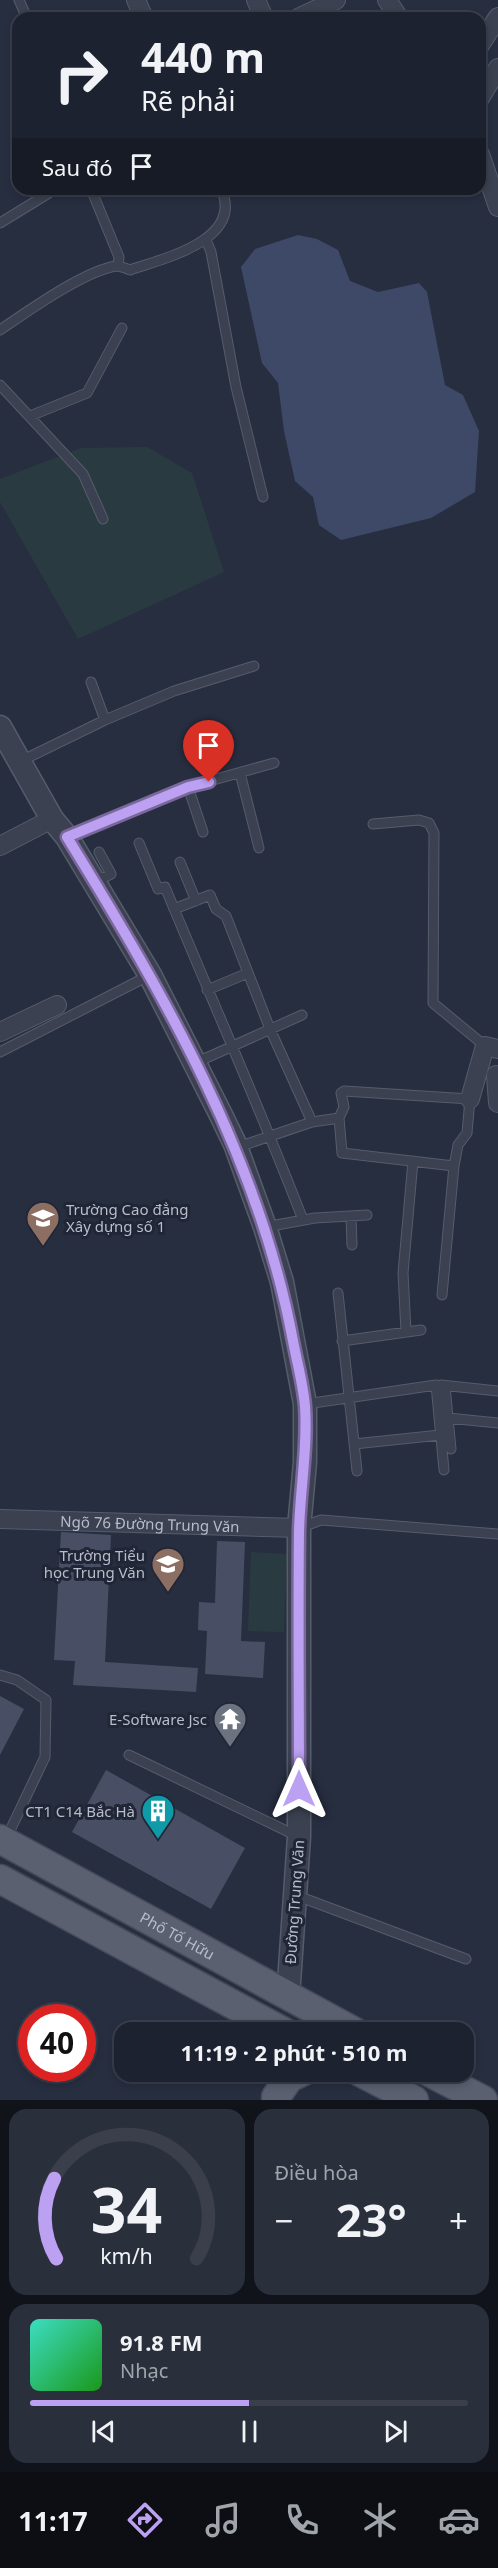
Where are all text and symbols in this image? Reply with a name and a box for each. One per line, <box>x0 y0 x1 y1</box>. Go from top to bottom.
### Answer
text: 440 m <box>141 28 265 85</box>
icon: right <box>42 36 120 114</box>
text: Rẽ phải <box>141 82 235 119</box>
icon: arrive <box>125 150 158 183</box>
text: Sau đó <box>42 152 113 182</box>
pin <box>183 720 234 782</box>
icon: arrive <box>192 729 225 762</box>
place label: Trường Cao đẳng Xây dựng số 1 <box>66 1199 189 1236</box>
school or university icon: Trường Cao đẳng Xây dựng số 1 <box>25 1200 61 1247</box>
street label: Ngõ 76 Đường Trung Văn <box>60 1511 240 1536</box>
place label: Trường Tiểu học Trung Văn <box>44 1545 145 1582</box>
school or university icon: Trường Tiểu học Trung Văn <box>150 1546 186 1593</box>
temple icon: E-Software Jsc <box>212 1701 248 1748</box>
place label: E-Software Jsc <box>109 1709 207 1729</box>
position arrow <box>267 1757 331 1821</box>
building icon: CT1 C14 Bắc Hà <box>140 1793 176 1840</box>
place label: CT1 C14 Bắc Hà <box>25 1801 135 1821</box>
street label: Đường Trung Văn <box>280 1839 308 1965</box>
street label: Phố Tố Hữu <box>137 1907 218 1964</box>
speed limit sign: 40 <box>18 2004 96 2082</box>
text: 11:19 · 2 phút · 510 m <box>180 2037 408 2067</box>
text: Điều hòa <box>275 2159 359 2186</box>
text: 34 <box>91 2166 162 2251</box>
text: 23° <box>336 2189 407 2250</box>
text: − <box>275 2198 293 2243</box>
text: + <box>449 2198 468 2243</box>
text: km/h <box>100 2241 153 2270</box>
text: 91.8 FM <box>120 2327 202 2357</box>
text: Nhạc <box>120 2357 168 2384</box>
icon: previous <box>87 2415 120 2448</box>
icon: pause <box>233 2415 266 2448</box>
icon: next <box>379 2415 412 2448</box>
icon: directions <box>124 2499 166 2541</box>
icon: music <box>202 2499 244 2541</box>
icon: phone <box>281 2499 323 2541</box>
icon: climate <box>359 2499 401 2541</box>
icon: car <box>438 2499 480 2541</box>
text: 11:17 <box>18 2502 88 2539</box>

